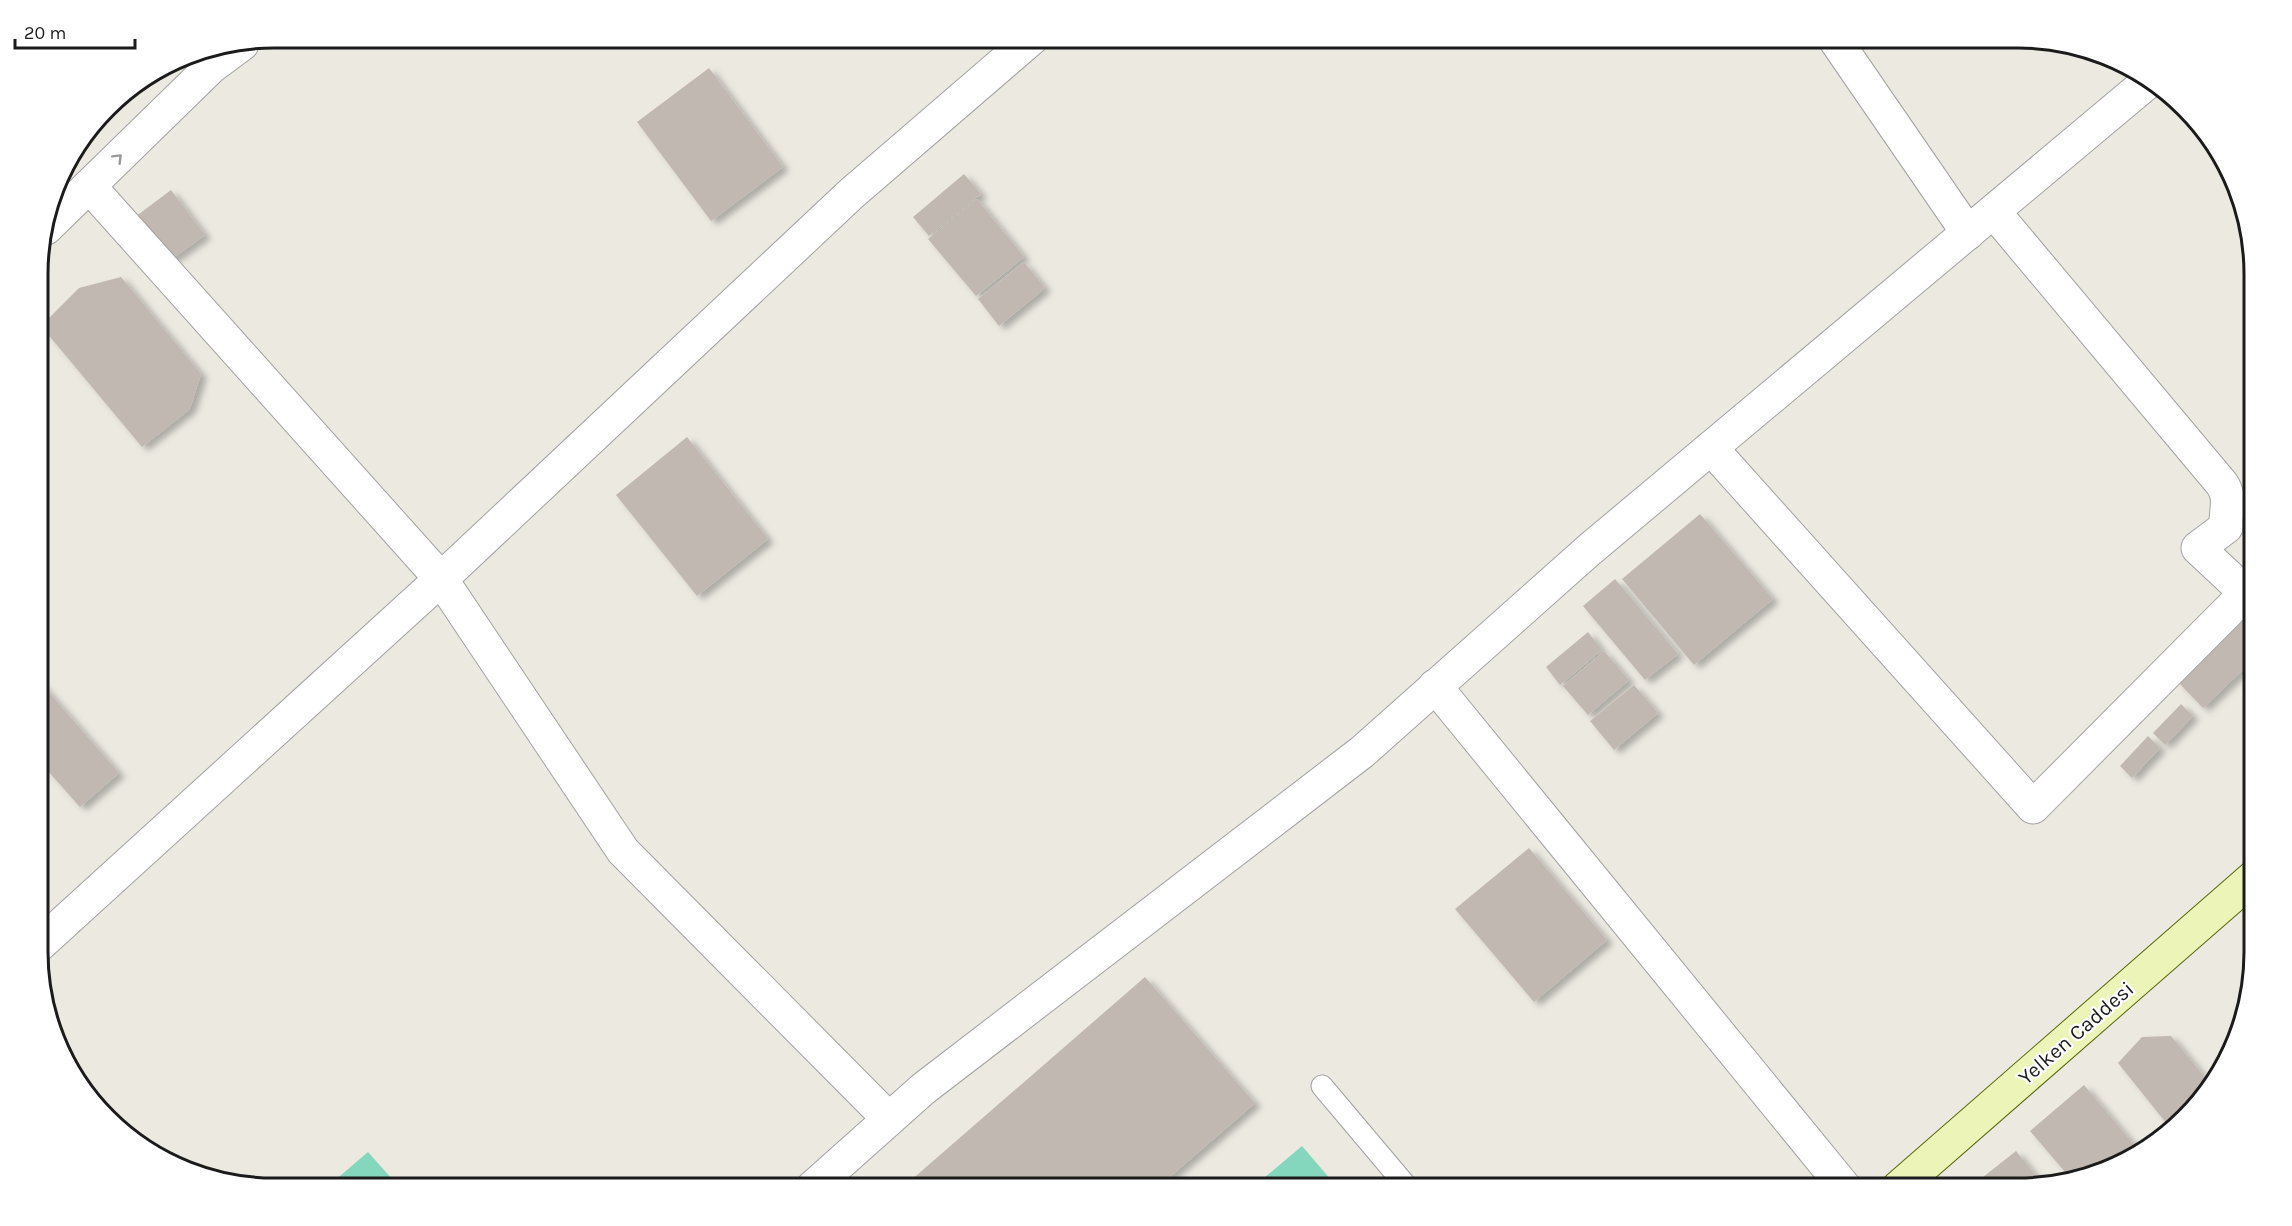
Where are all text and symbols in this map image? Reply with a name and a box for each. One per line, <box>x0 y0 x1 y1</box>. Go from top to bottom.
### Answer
scale bar <box>15 12 135 50</box>
text: 20 m <box>24 22 66 44</box>
one-way arrow <box>110 154 121 165</box>
street label: Yelken Caddesi <box>2014 977 2138 1089</box>

